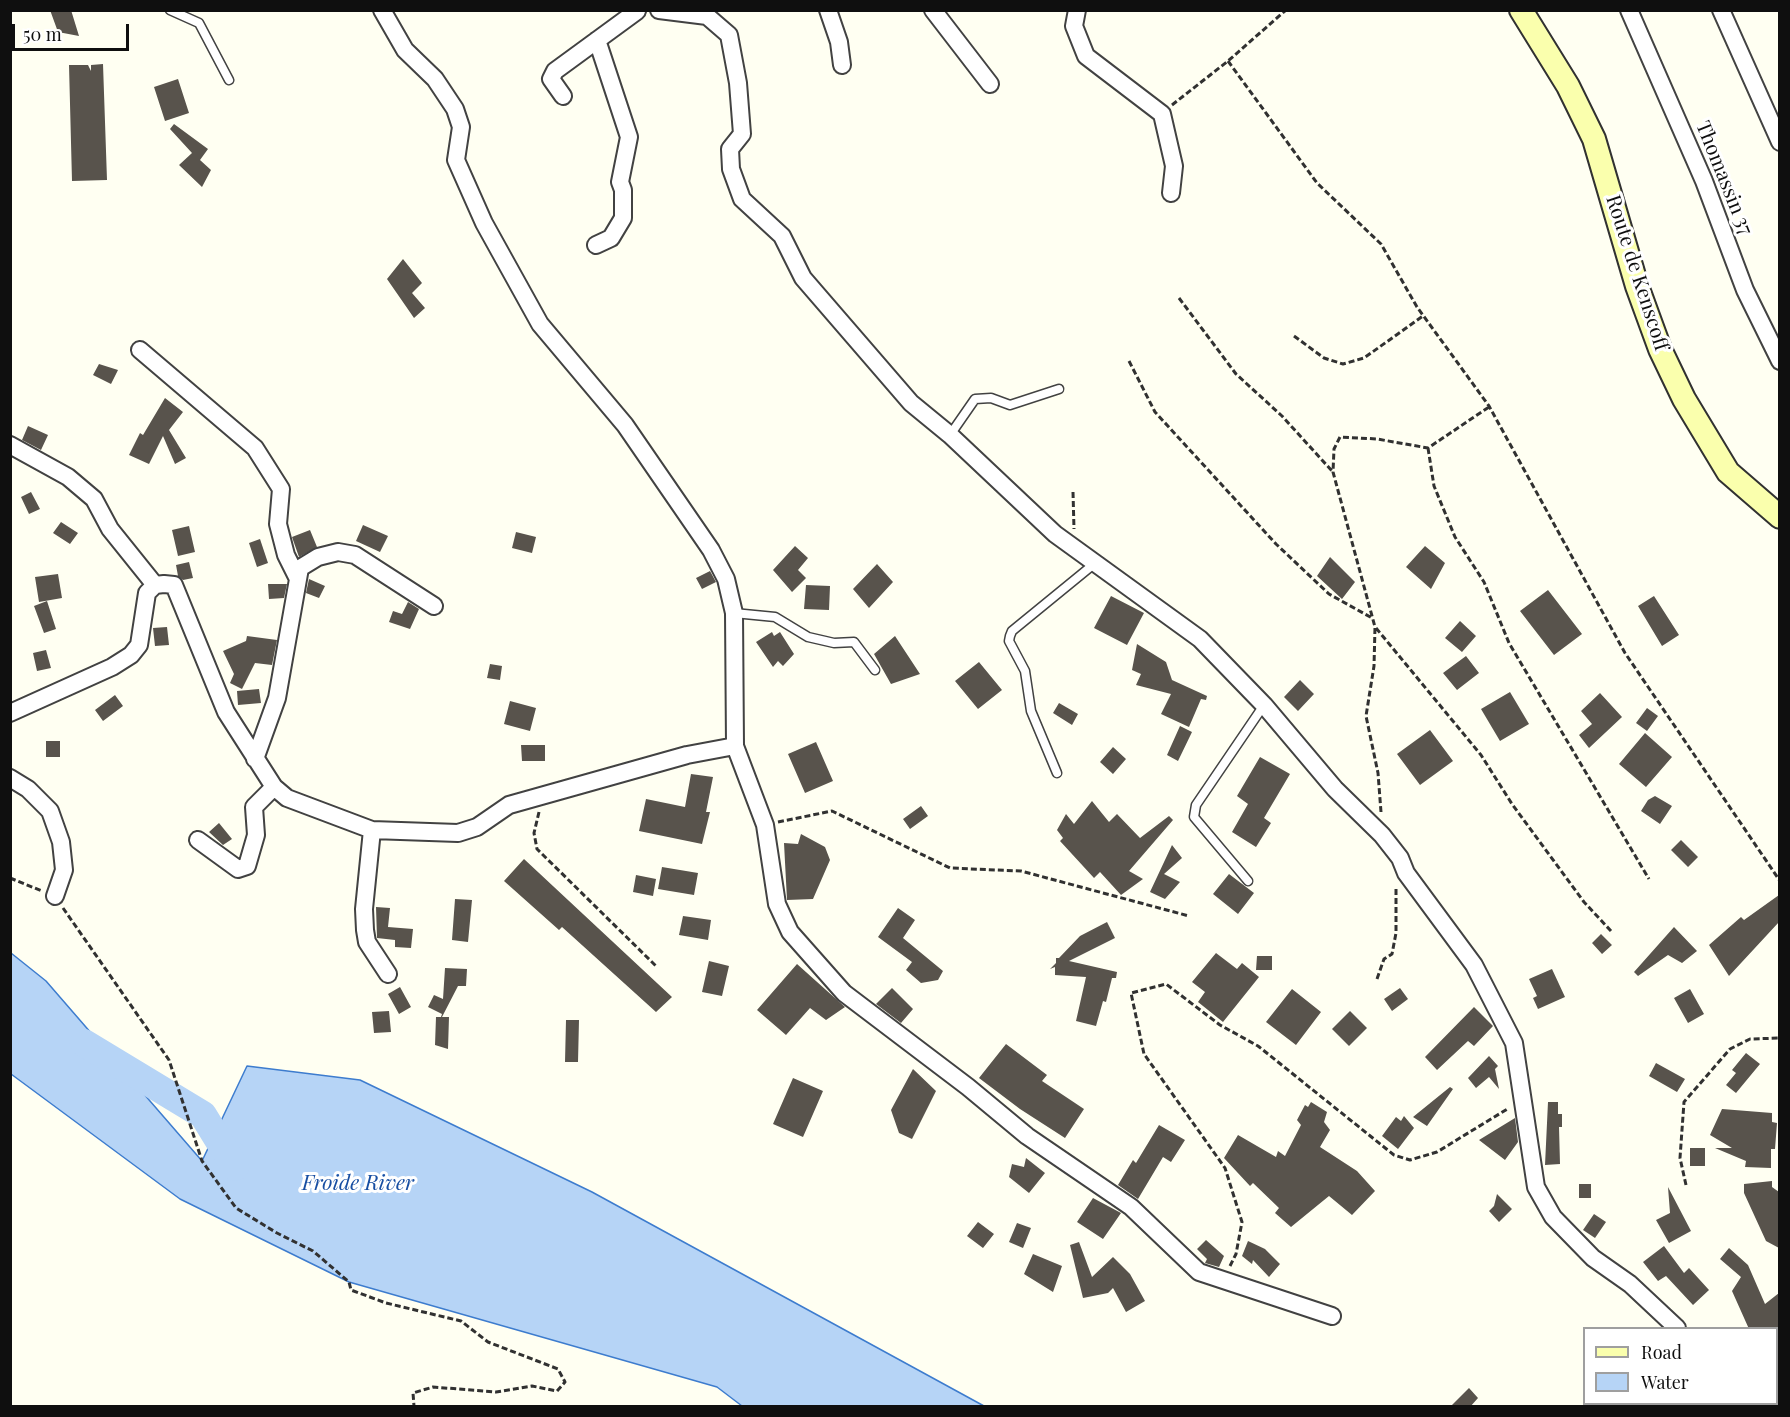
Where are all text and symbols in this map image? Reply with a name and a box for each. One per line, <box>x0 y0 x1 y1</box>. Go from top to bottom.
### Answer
scale bar <box>15 12 132 50</box>
text: 50 m <box>23 22 62 46</box>
street label: Thomassin 37 <box>1690 118 1758 238</box>
street label: Route de Kenscoff <box>1601 192 1673 354</box>
water label: Froide River <box>302 1170 414 1196</box>
legend <box>1583 1327 1778 1405</box>
text: Road <box>1641 1340 1682 1364</box>
text: Water <box>1641 1370 1689 1394</box>

